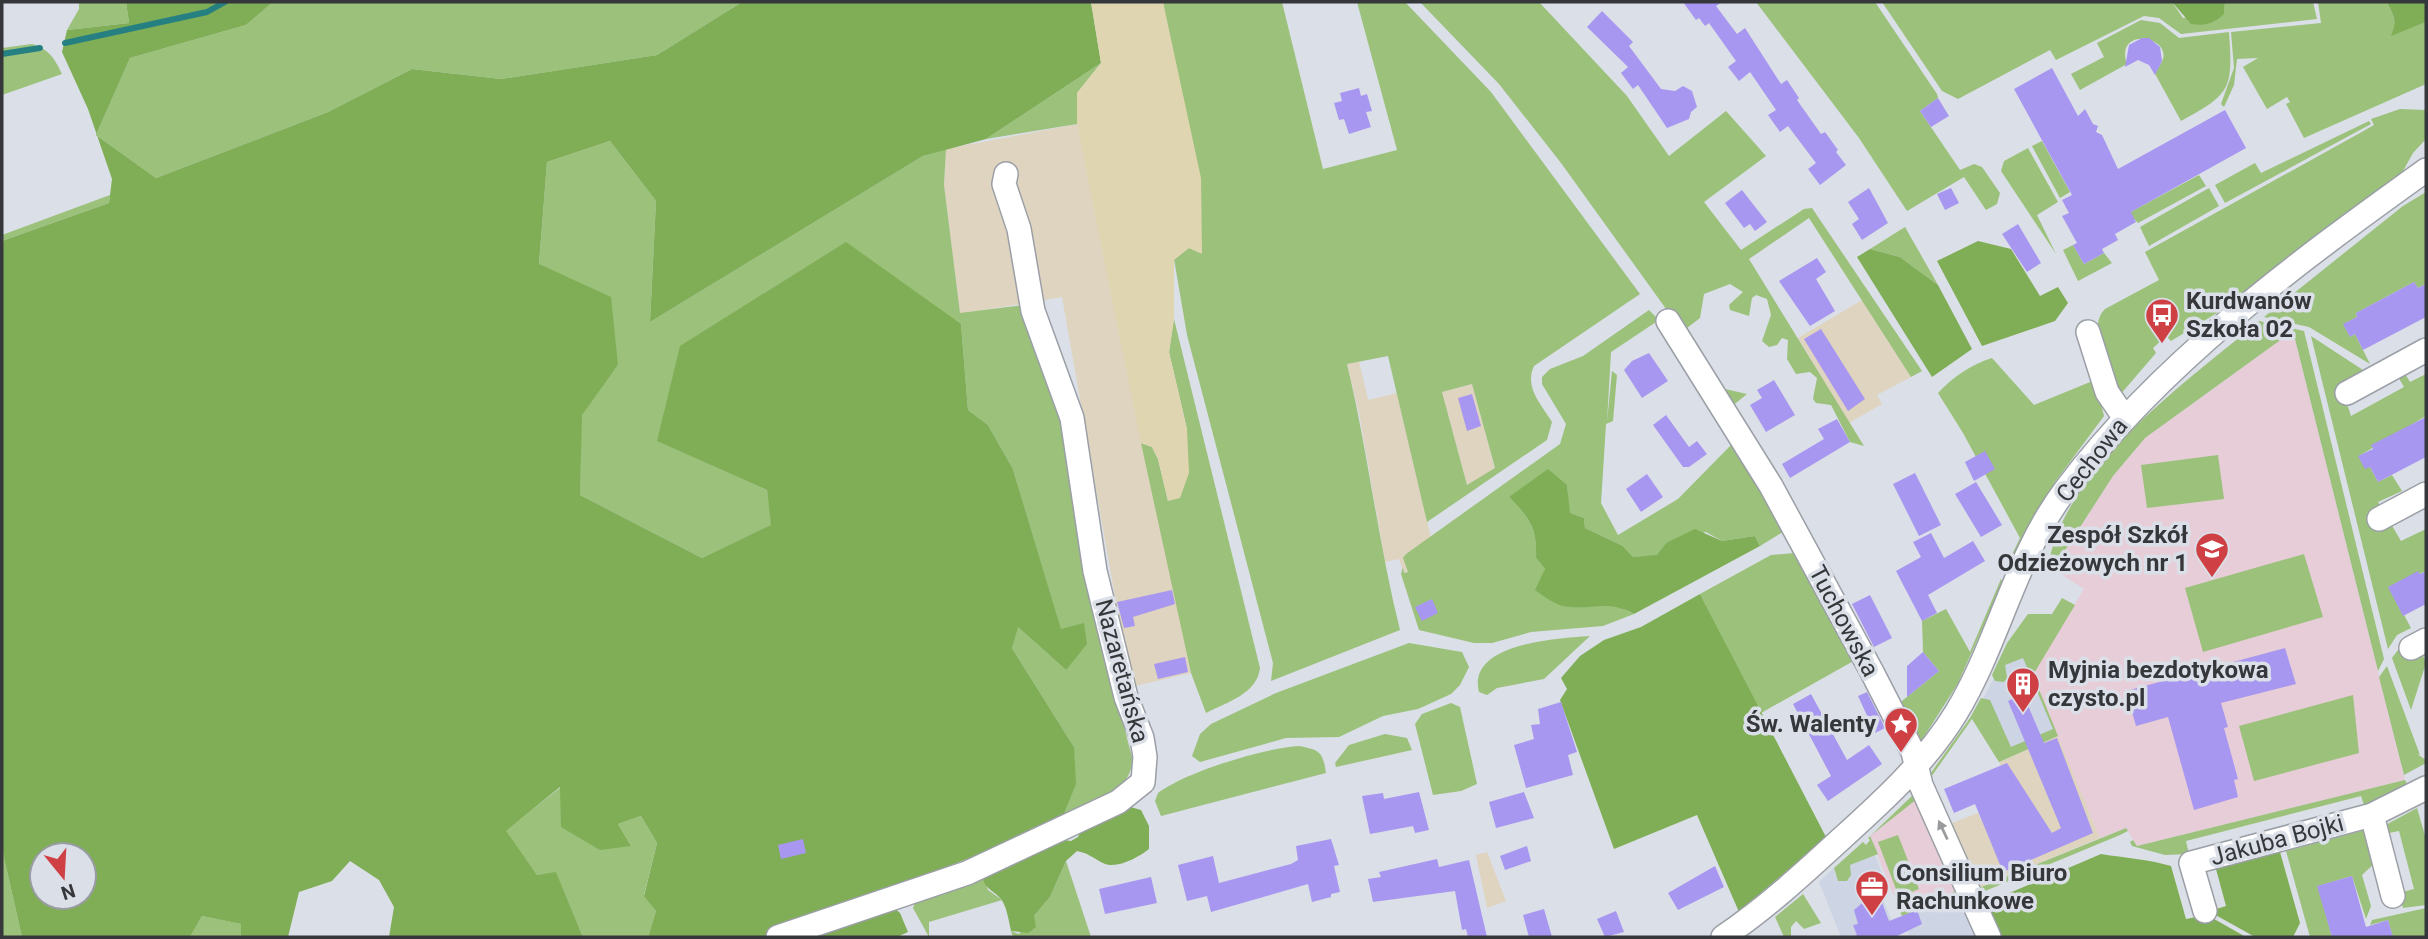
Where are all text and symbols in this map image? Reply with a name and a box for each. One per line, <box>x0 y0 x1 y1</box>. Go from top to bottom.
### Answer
place label: Kurdwanów Szkoła 02 <box>2186 287 2312 343</box>
bus stop icon: Kurdwanów Szkoła 02 <box>2143 296 2181 345</box>
street label: Cechowa <box>2051 412 2133 508</box>
place label: Zespół Szkół Odzieżowych nr 1 <box>1997 521 2188 577</box>
school or university icon: Zespół Szkół Odzieżowych nr 1 <box>2193 530 2231 579</box>
street label: Tuchowska <box>1803 561 1885 681</box>
street label: Nazaretańska <box>1089 596 1155 746</box>
place label: Myjnia bezdotykowa czysto.pl <box>2048 656 2269 712</box>
building icon: Myjnia bezdotykowa czysto.pl <box>2004 665 2042 714</box>
place icon: Św. Walenty <box>1882 705 1920 754</box>
place label: Św. Walenty <box>1746 710 1877 738</box>
street label: Jakuba Bojki <box>2207 809 2347 871</box>
one-way arrow <box>1937 819 1948 840</box>
north arrow <box>28 841 98 911</box>
place label: Consilium Biuro Rachunkowe <box>1896 859 2067 915</box>
office icon: Consilium Biuro Rachunkowe <box>1853 868 1891 917</box>
text: N <box>58 879 78 905</box>

